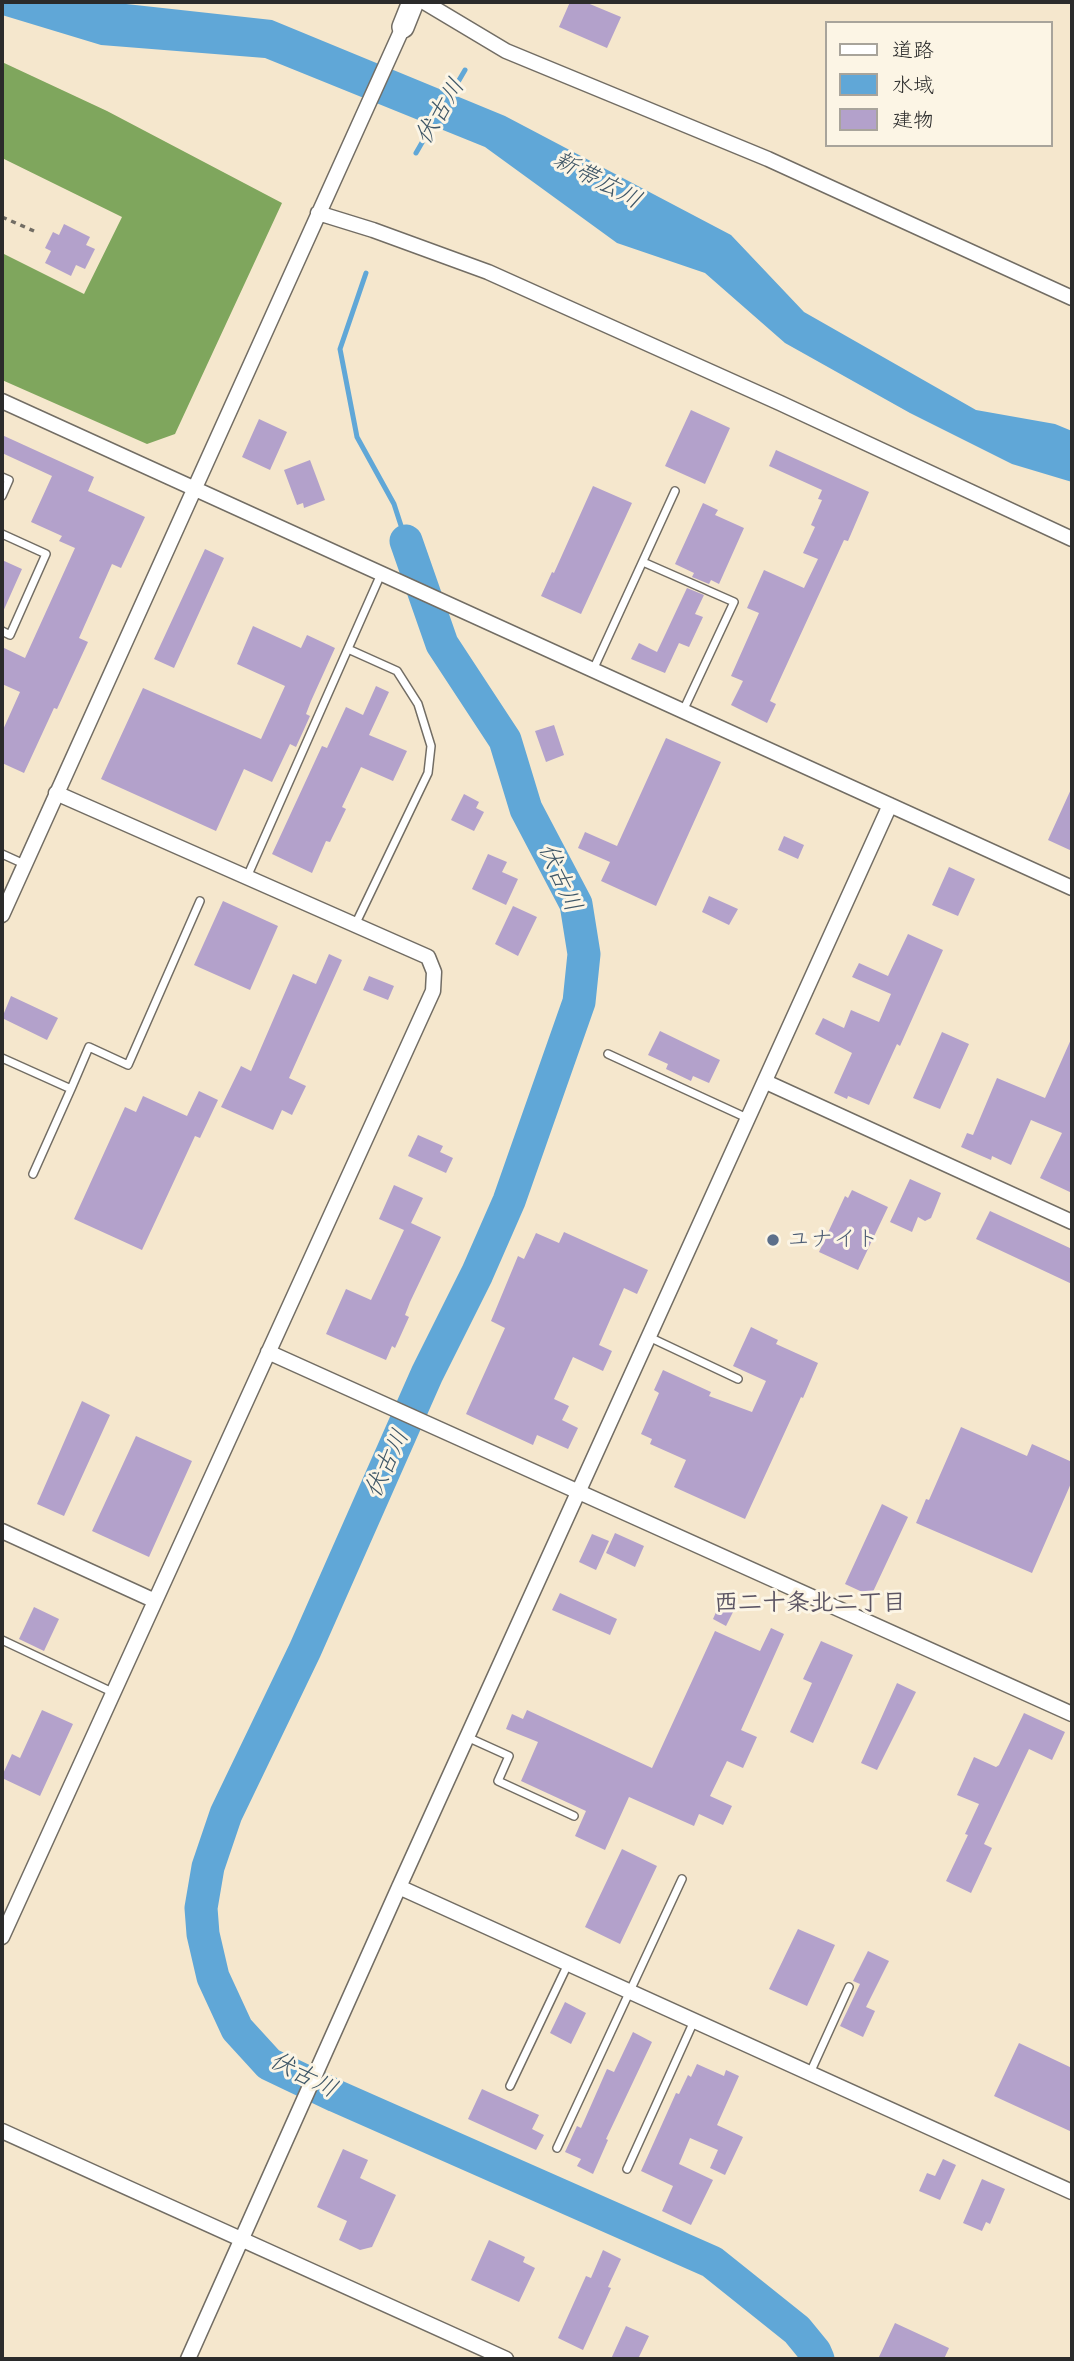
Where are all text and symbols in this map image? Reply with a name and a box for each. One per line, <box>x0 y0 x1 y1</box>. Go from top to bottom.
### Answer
legend <box>825 21 1053 147</box>
text: 道路 <box>892 31 934 69</box>
text: 水域 <box>892 66 934 104</box>
water label: 伏古川 <box>410 74 472 150</box>
text: 建物 <box>892 101 934 139</box>
water label: 新帯広川 <box>548 146 646 216</box>
water label: 伏古川 <box>531 839 587 917</box>
place label: ユナイト <box>787 1226 879 1254</box>
marker: ユナイト <box>765 1232 781 1248</box>
water label: 伏古川 <box>360 1425 416 1503</box>
district label: 西二十条北二丁目 <box>714 1590 906 1618</box>
water label: 伏古川 <box>264 2047 342 2105</box>

